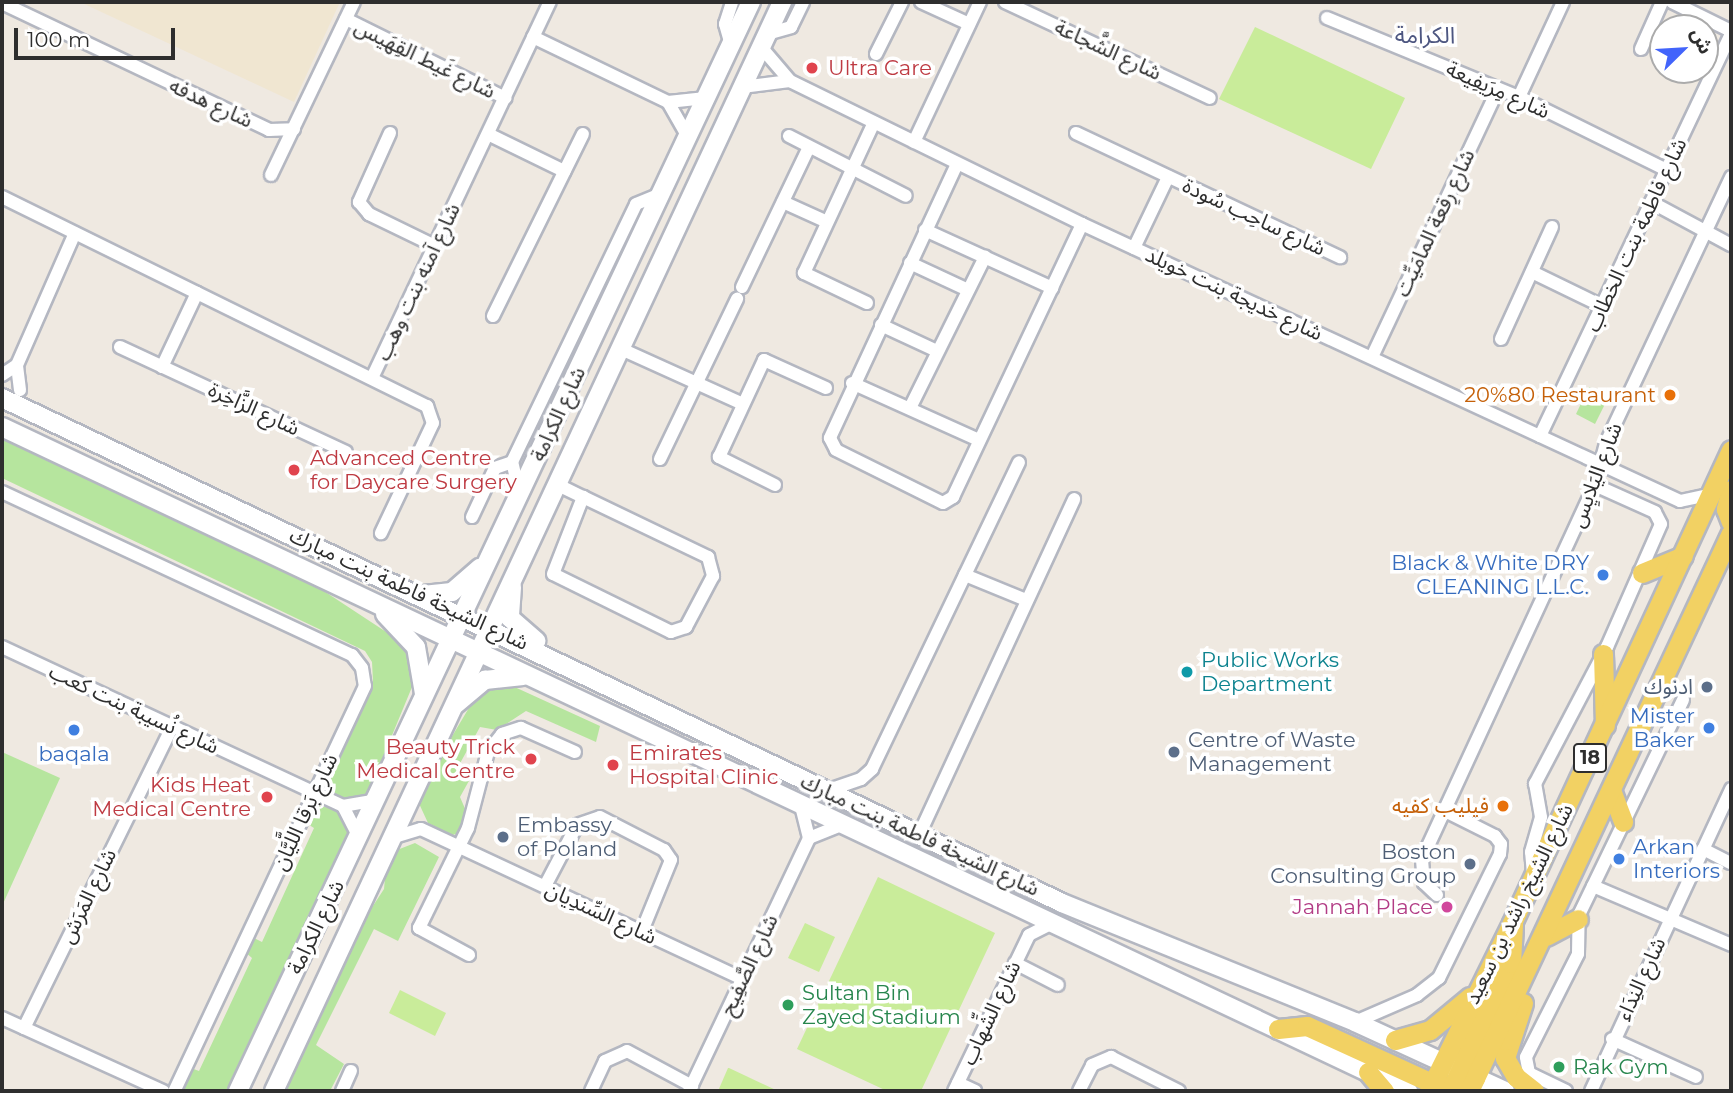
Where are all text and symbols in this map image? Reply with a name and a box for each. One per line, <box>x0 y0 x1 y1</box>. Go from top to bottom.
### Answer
scale bar <box>18 14 178 58</box>
street label: شارع غَيط القِهَيس <box>350 14 500 104</box>
street label: شارع الشَّجاعة <box>1051 14 1165 86</box>
north arrow <box>1649 14 1719 84</box>
district label: الكرامة <box>1395 21 1455 49</box>
text: ش <box>1686 25 1718 58</box>
text: 100 m <box>27 27 90 52</box>
place label: Ultra Care <box>828 55 932 81</box>
street label: شارع مِرَيفِيعة <box>1442 56 1554 124</box>
marker: Ultra Care <box>802 58 822 78</box>
street label: شارع هدفه <box>165 73 257 133</box>
street label: شارع فاطمة بنت الخطاب <box>1580 134 1692 336</box>
street label: شارع رِقعة المامَيِّت <box>1390 145 1480 301</box>
street label: شارع ساحِب سُودة <box>1179 173 1329 261</box>
street label: شارع آمنه بنت وهب <box>370 199 466 365</box>
street label: شارع خديجة بنت خويلد <box>1141 242 1327 346</box>
street label: شارع الكرامة <box>525 363 591 465</box>
street label: شارع الزَّاخِرة <box>204 377 304 441</box>
place label: 20%80 Restaurant <box>1464 382 1656 408</box>
marker: 20%80 Restaurant <box>1662 387 1678 403</box>
street label: شارع اليَلايِس <box>1564 419 1628 531</box>
place label: Advanced Centre for Daycare Surgery <box>310 445 517 495</box>
marker: Advanced Centre for Daycare Surgery <box>284 460 304 480</box>
street label: شارع الشيخة فاطمة بنت مبارك <box>286 523 532 655</box>
place label: Black & White DRY CLEANING L.L.C. <box>1391 550 1589 600</box>
marker: Black & White DRY CLEANING L.L.C. <box>1595 567 1611 583</box>
place label: Public Works Department <box>1201 647 1339 697</box>
street label: شارع نُسيبة بنت كعب <box>45 659 223 759</box>
marker: Public Works Department <box>1179 664 1195 680</box>
place label: ادنوك <box>1644 674 1693 700</box>
marker: ادنوك <box>1699 679 1715 695</box>
place label: Mister Baker <box>1630 703 1695 753</box>
marker: Mister Baker <box>1701 720 1717 736</box>
marker: baqala <box>66 722 82 738</box>
place label: Centre of Waste Management <box>1188 727 1356 777</box>
place label: Beauty Trick Medical Centre <box>356 734 515 784</box>
place label: Emirates Hospital Clinic <box>629 740 779 790</box>
place label: baqala <box>38 741 110 767</box>
road number: 18 <box>1572 743 1608 774</box>
marker: Centre of Waste Management <box>1166 744 1182 760</box>
marker: Beauty Trick Medical Centre <box>521 749 541 769</box>
street label: شارع بَرقا اللَّيَّان <box>267 750 343 874</box>
marker: Emirates Hospital Clinic <box>603 755 623 775</box>
street label: شارع الشيخة فاطمة بنت مبارك <box>797 769 1043 901</box>
place label: Kids Heat Medical Centre <box>92 772 251 822</box>
marker: Kids Heat Medical Centre <box>257 787 277 807</box>
place label: فيليب كفيه <box>1392 793 1489 819</box>
marker: فيليب كفيه <box>1495 798 1511 814</box>
street label: شارع الشيخ راشد بن سعيد <box>1459 800 1579 1008</box>
place label: Embassy of Poland <box>517 812 617 862</box>
marker: Embassy of Poland <box>495 829 511 845</box>
place label: Arkan Interiors <box>1633 834 1720 884</box>
place label: Boston Consulting Group <box>1270 839 1456 889</box>
street label: شارع المَرَش <box>54 845 122 947</box>
marker: Arkan Interiors <box>1611 851 1627 867</box>
marker: Boston Consulting Group <box>1462 856 1478 872</box>
street label: شارع الكرامة <box>282 876 350 978</box>
street label: شارع السِّندِيان <box>541 876 661 950</box>
place label: Jannah Place <box>1292 894 1433 920</box>
marker: Jannah Place <box>1439 899 1455 915</box>
street label: شارع الصَّفِيح <box>715 910 783 1020</box>
street label: شارع النِدَاء <box>1611 933 1671 1025</box>
street label: شارع الشِّهاب <box>956 957 1026 1069</box>
place label: Sultan Bin Zayed Stadium <box>802 980 961 1030</box>
marker: Sultan Bin Zayed Stadium <box>780 997 796 1013</box>
place label: Rak Gym <box>1573 1054 1668 1080</box>
marker: Rak Gym <box>1551 1059 1567 1075</box>

